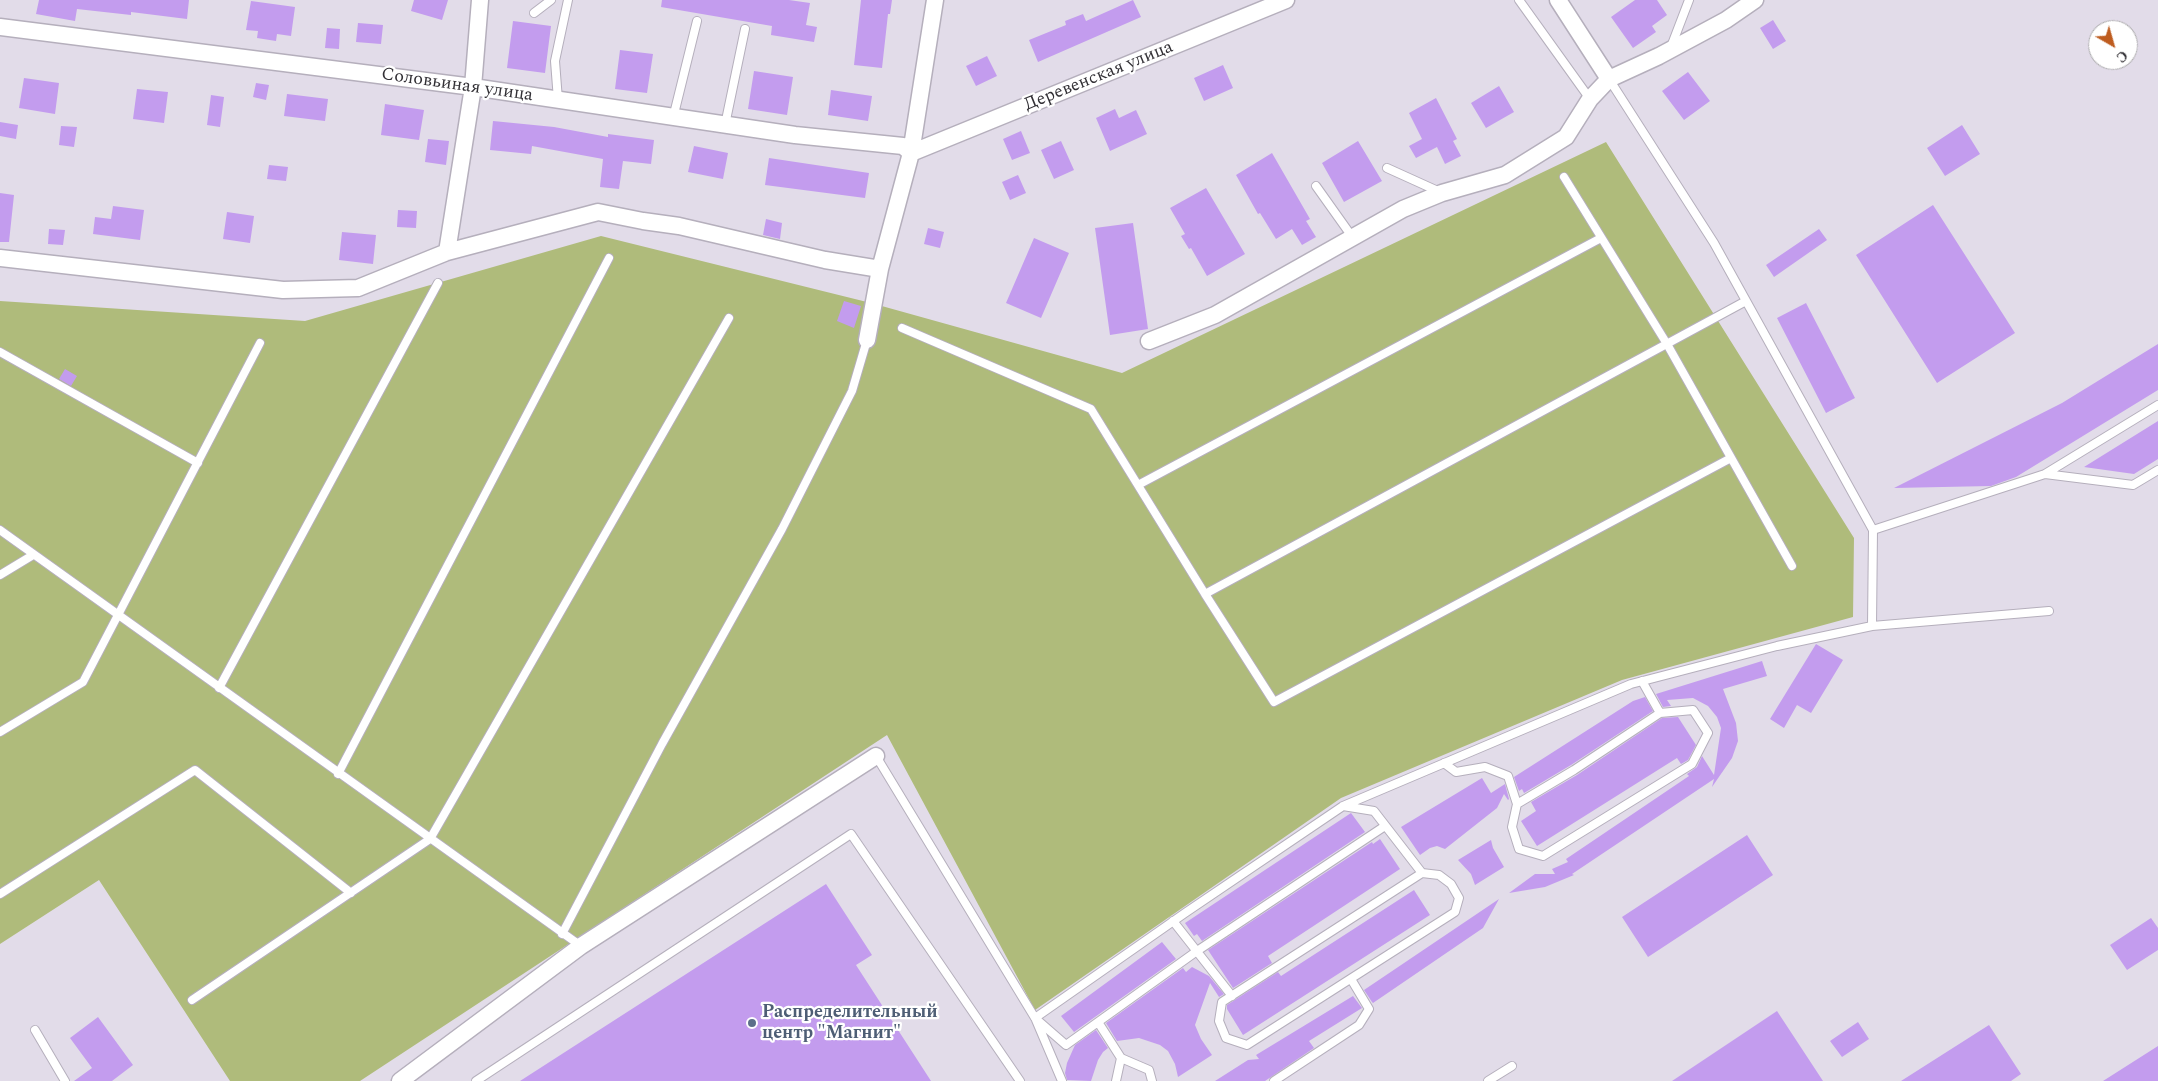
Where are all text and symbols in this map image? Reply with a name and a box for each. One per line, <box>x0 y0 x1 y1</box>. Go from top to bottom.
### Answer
north arrow <box>2088 20 2138 70</box>
street label: Деревенская улица <box>1021 37 1177 117</box>
text: С <box>2112 45 2132 68</box>
street label: Соловьиная улица <box>380 65 534 107</box>
place label: Распределительный центр "Магнит" <box>762 1002 938 1044</box>
marker: Распределительный центр "Магнит" <box>746 1017 758 1029</box>

